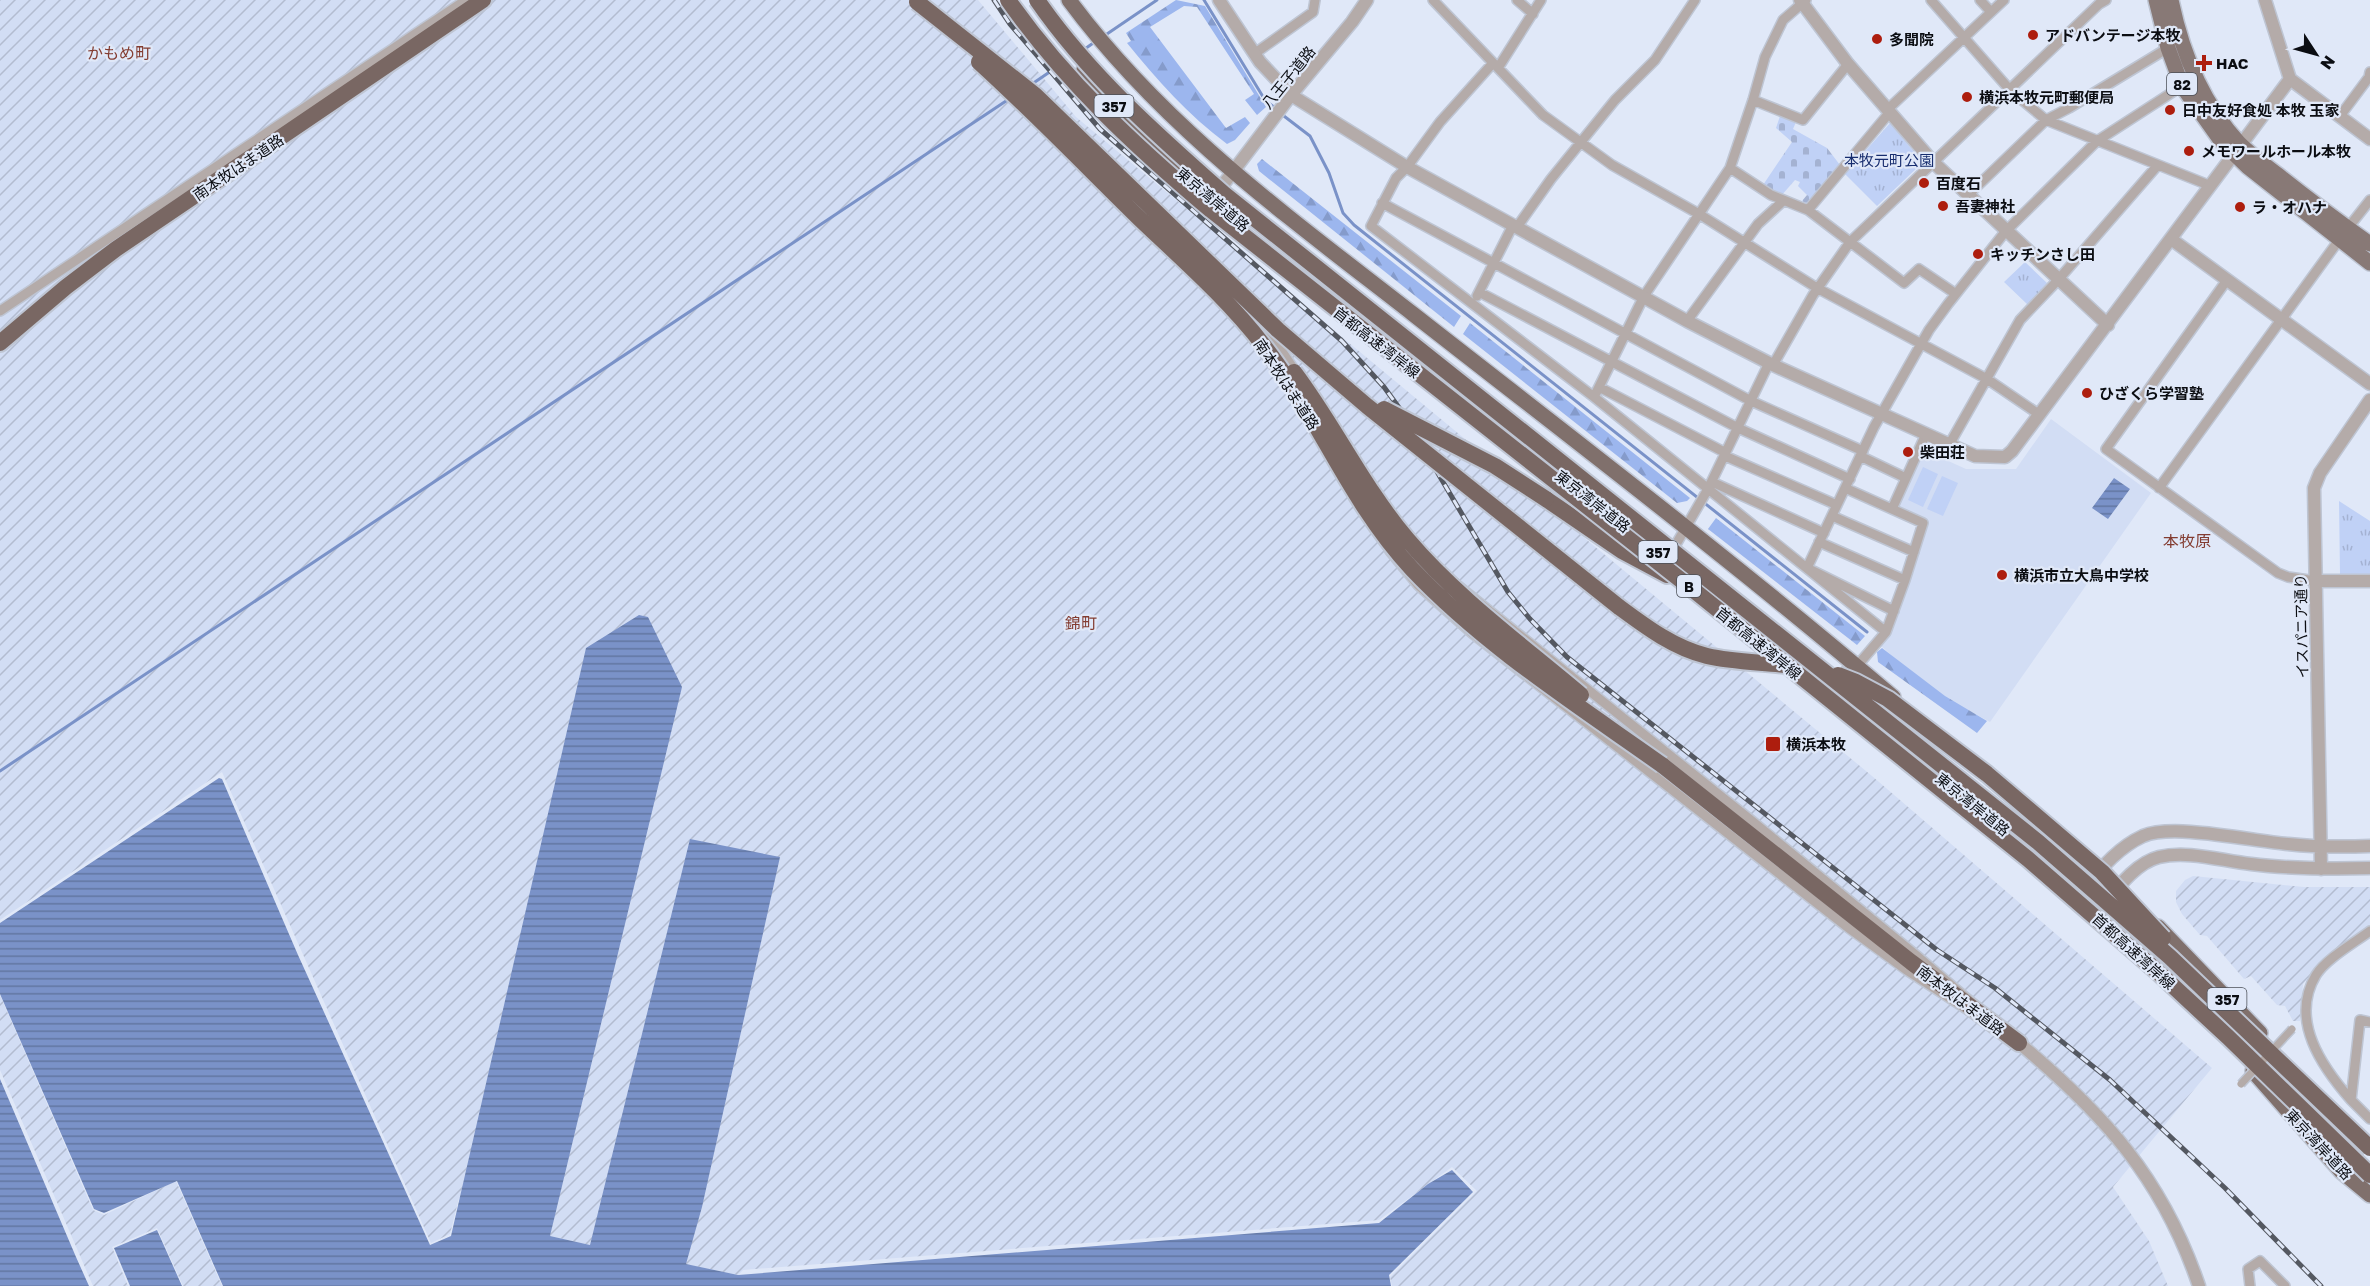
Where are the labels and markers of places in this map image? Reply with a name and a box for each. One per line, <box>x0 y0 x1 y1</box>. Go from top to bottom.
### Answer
place label: アドバンテージ本牧 <box>2045 26 2180 44</box>
marker: アドバンテージ本牧 <box>2026 28 2040 42</box>
place label: 多聞院 <box>1889 30 1934 48</box>
marker: 多聞院 <box>1870 32 1884 46</box>
place label: HAC <box>2216 54 2249 72</box>
marker: HAC <box>2197 56 2211 70</box>
place label: 横浜本牧元町郵便局 <box>1979 88 2114 106</box>
marker: 横浜本牧元町郵便局 <box>1960 90 1974 104</box>
place label: 日中友好食処 本牧 玉家 <box>2182 101 2340 119</box>
marker: 日中友好食処 本牧 玉家 <box>2163 103 2177 117</box>
place label: メモワールホール本牧 <box>2201 142 2351 160</box>
marker: メモワールホール本牧 <box>2182 144 2196 158</box>
place label: 百度石 <box>1936 174 1981 192</box>
marker: 百度石 <box>1917 176 1931 190</box>
place label: 吾妻神社 <box>1955 197 2015 215</box>
place label: ラ・オハナ <box>2252 198 2327 216</box>
marker: 吾妻神社 <box>1936 199 1950 213</box>
marker: ラ・オハナ <box>2233 200 2247 214</box>
place label: キッチンさし田 <box>1990 245 2095 263</box>
marker: キッチンさし田 <box>1971 247 1985 261</box>
place label: ひざくら学習塾 <box>2099 384 2204 402</box>
marker: ひざくら学習塾 <box>2080 386 2094 400</box>
place label: 柴田荘 <box>1920 443 1965 461</box>
marker: 柴田荘 <box>1901 445 1915 459</box>
place label: 横浜市立大鳥中学校 <box>2014 566 2149 584</box>
marker: 横浜市立大鳥中学校 <box>1995 568 2009 582</box>
marker: 横浜本牧 <box>1764 735 1782 753</box>
place label: 横浜本牧 <box>1786 735 1846 753</box>

